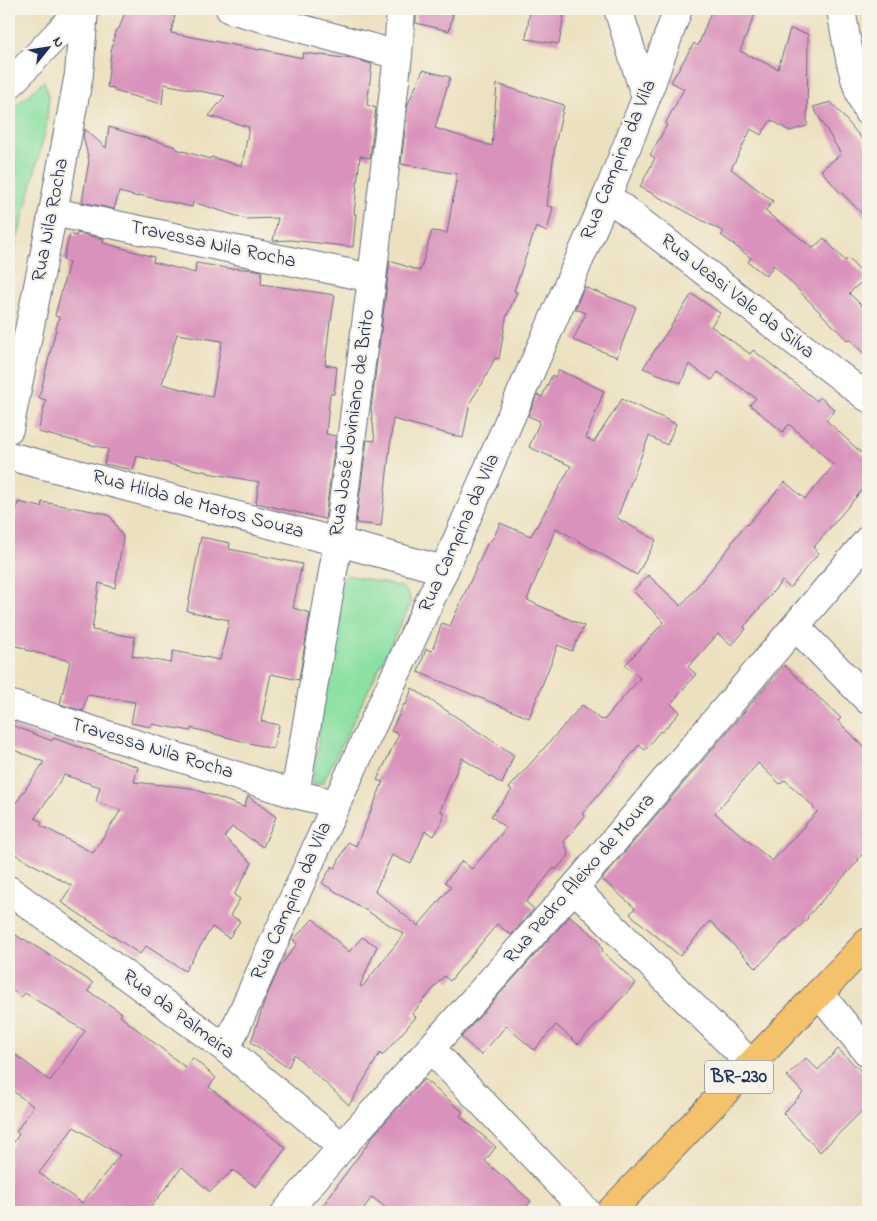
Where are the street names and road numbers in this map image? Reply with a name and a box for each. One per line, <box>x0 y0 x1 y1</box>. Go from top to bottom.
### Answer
street label: Rua Campina da Vila <box>574 75 664 245</box>
street label: Rua Nila Rocha <box>25 156 77 284</box>
street label: Travessa Nila Rocha <box>127 213 299 277</box>
street label: Rua Jeasi Vale da Silva <box>653 227 821 367</box>
street label: Rua José Joviniano de Brito <box>323 308 383 538</box>
street label: Rua Campina da Vila <box>412 449 508 617</box>
street label: Rua Hilda de Matos Souza <box>89 463 307 547</box>
street label: Travessa Nila Rocha <box>67 710 237 788</box>
street label: Rua Pedro Aleixo de Moura <box>497 787 663 971</box>
street label: Rua Campina da Vila <box>244 817 340 985</box>
street label: Rua da Palmeira <box>115 963 241 1067</box>
road number: BR-230 <box>705 1060 773 1094</box>

